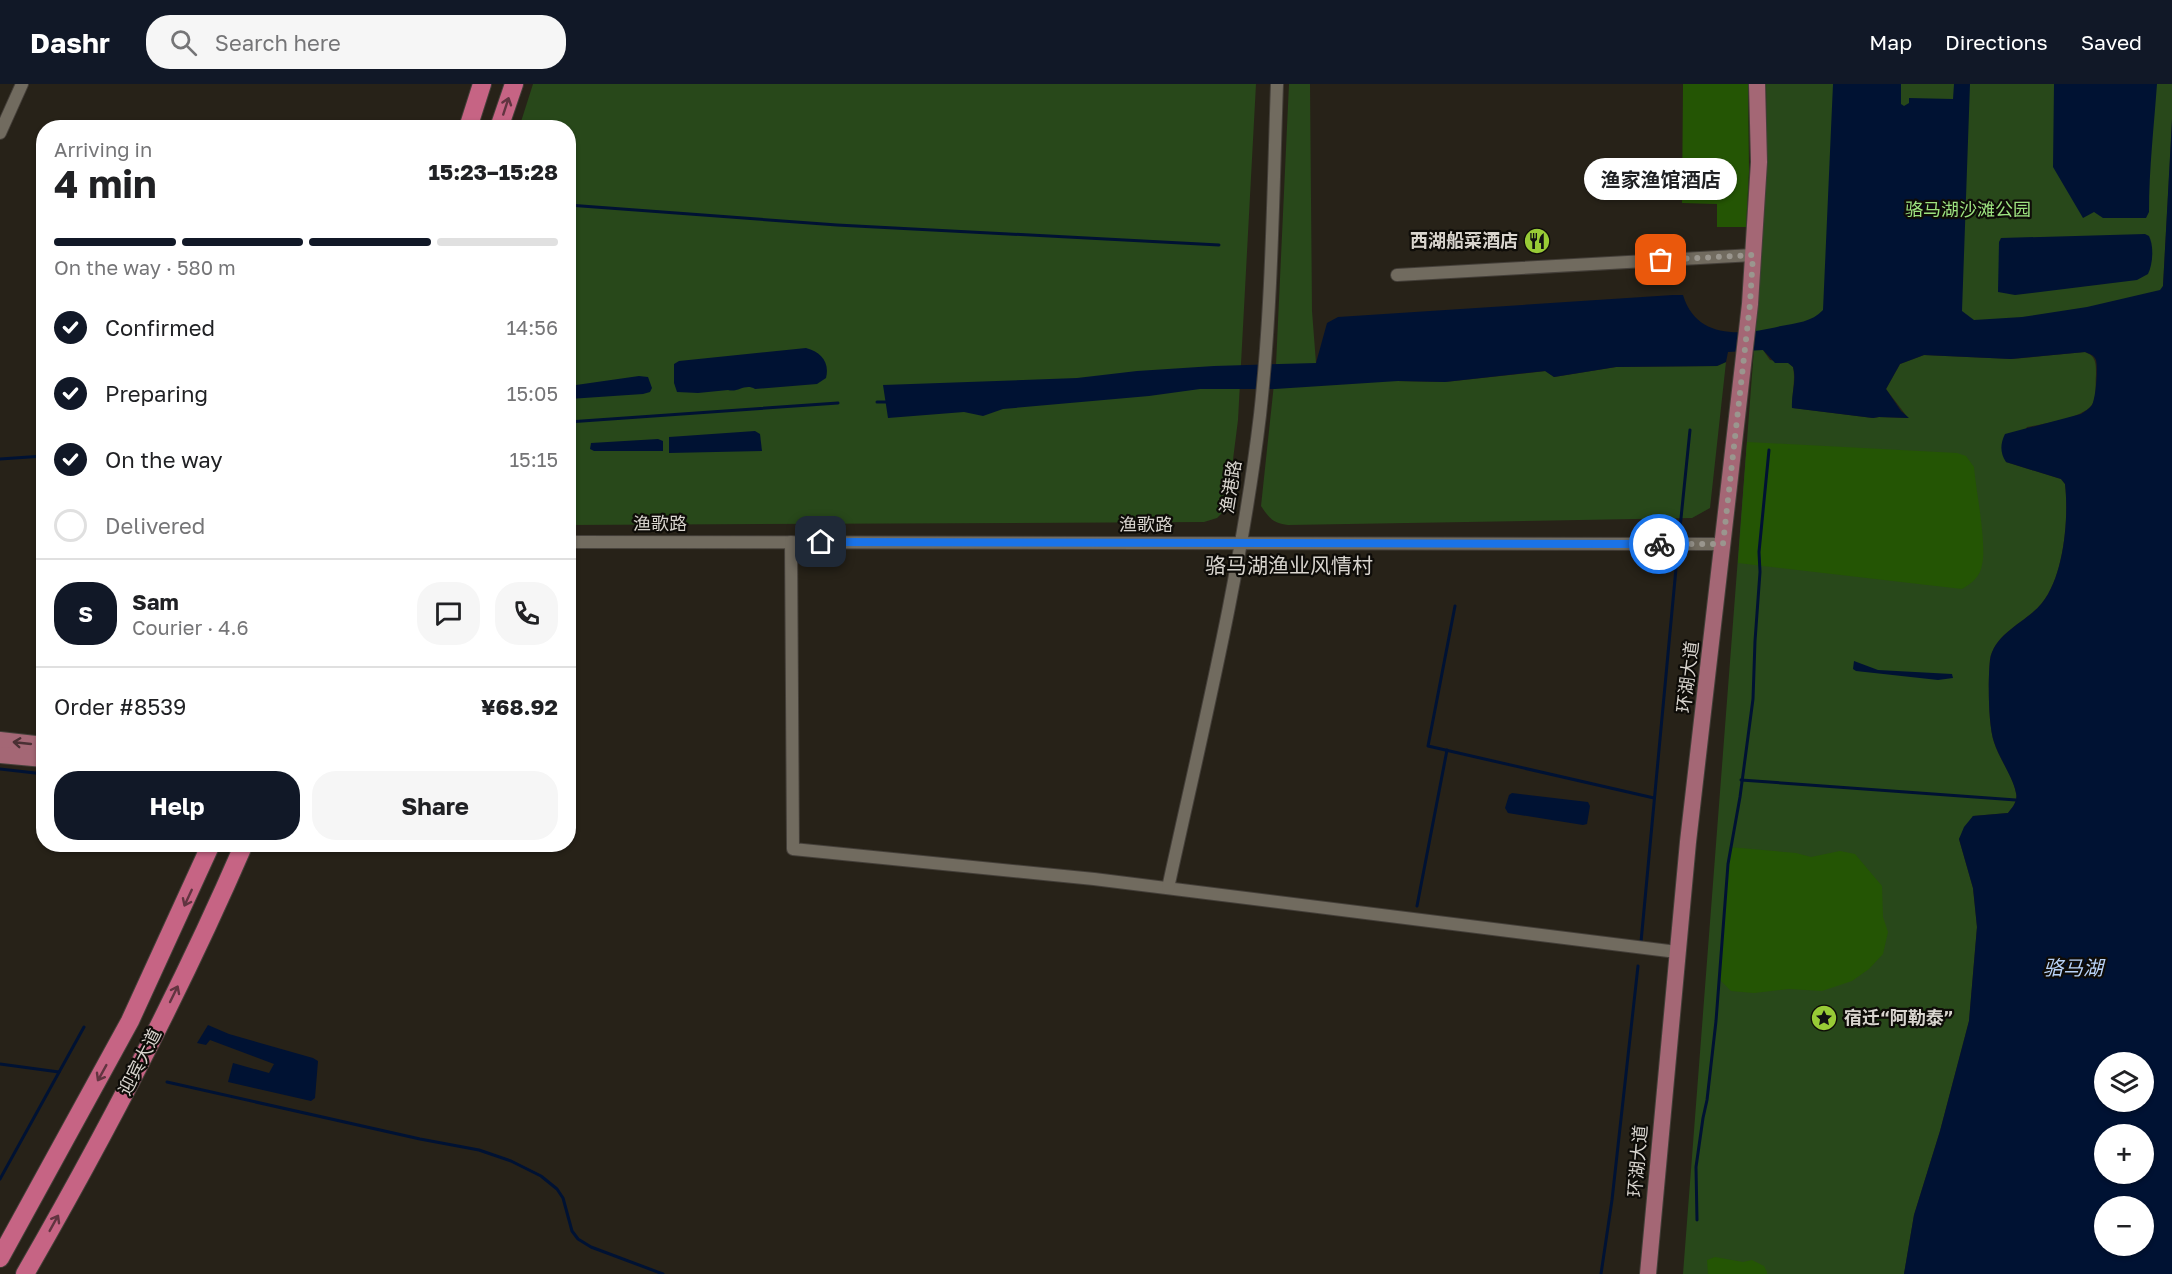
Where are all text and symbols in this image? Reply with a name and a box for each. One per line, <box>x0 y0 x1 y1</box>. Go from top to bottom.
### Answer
search box <box>146 15 566 69</box>
text: Dashr <box>30 26 110 59</box>
icon: search <box>167 26 200 59</box>
text: Search here <box>215 29 341 56</box>
text: Map <box>1869 29 1912 55</box>
text: Directions <box>1945 29 2048 55</box>
text: Saved <box>2081 29 2142 55</box>
one-way arrow <box>502 97 513 116</box>
text: Arriving in <box>54 137 152 161</box>
text: 15:23–15:28 <box>428 158 558 185</box>
callout: 渔家渔馆酒店 <box>1584 158 1738 200</box>
text: 4 min <box>54 160 157 207</box>
text: 渔家渔馆酒店 <box>1601 167 1721 191</box>
park label: 骆马湖沙滩公园 <box>1905 198 2031 220</box>
restaurant icon: 西湖船菜酒店 <box>1522 226 1552 256</box>
place label: 西湖船菜酒店 <box>1410 229 1518 251</box>
pin <box>1635 234 1686 285</box>
icon: bag <box>1644 243 1677 276</box>
text: On the way · 580 m <box>54 255 236 279</box>
icon: check <box>54 311 87 344</box>
text: Confirmed <box>105 314 215 341</box>
text: 14:56 <box>506 315 558 339</box>
icon: check <box>54 377 87 410</box>
text: Preparing <box>105 380 208 407</box>
text: 15:05 <box>507 381 558 405</box>
icon: check <box>54 443 87 476</box>
text: On the way <box>105 446 223 473</box>
text: 15:15 <box>509 447 558 471</box>
street label: 渔港路 <box>1215 458 1245 515</box>
text: Delivered <box>105 512 205 539</box>
street label: 渔歌路 <box>633 512 687 534</box>
street label: 渔歌路 <box>1119 513 1173 535</box>
courier <box>1629 514 1689 574</box>
pin <box>795 516 846 567</box>
icon: home <box>804 525 837 558</box>
icon: bike <box>1643 528 1676 561</box>
district label: 骆马湖渔业风情村 <box>1205 552 1373 578</box>
button: chat <box>417 582 480 645</box>
button: phone <box>495 582 558 645</box>
text: Sam <box>132 588 179 615</box>
text: S <box>78 600 93 627</box>
text: Courier · 4.6 <box>132 615 249 639</box>
street label: 环湖大道 <box>1672 640 1702 714</box>
text: Order #8539 <box>54 693 186 720</box>
text: ¥68.92 <box>481 693 558 720</box>
one-way arrow <box>12 737 32 748</box>
button: Help <box>54 771 300 840</box>
button: Share <box>312 771 558 840</box>
one-way arrow <box>182 889 193 907</box>
water label: 骆马湖 <box>2043 955 2106 979</box>
one-way arrow <box>168 986 180 1004</box>
place icon: 宿迁“阿勒泰” <box>1809 1003 1839 1033</box>
place label: 宿迁“阿勒泰” <box>1844 1006 1953 1028</box>
street label: 迎宾大道 <box>113 1024 165 1099</box>
map controls <box>2094 1052 2154 1256</box>
button: layers <box>2094 1052 2154 1112</box>
one-way arrow <box>96 1064 108 1081</box>
street label: 环湖大道 <box>1623 1124 1651 1198</box>
button: + <box>2094 1124 2154 1184</box>
button: − <box>2094 1196 2154 1256</box>
one-way arrow <box>49 1215 61 1232</box>

